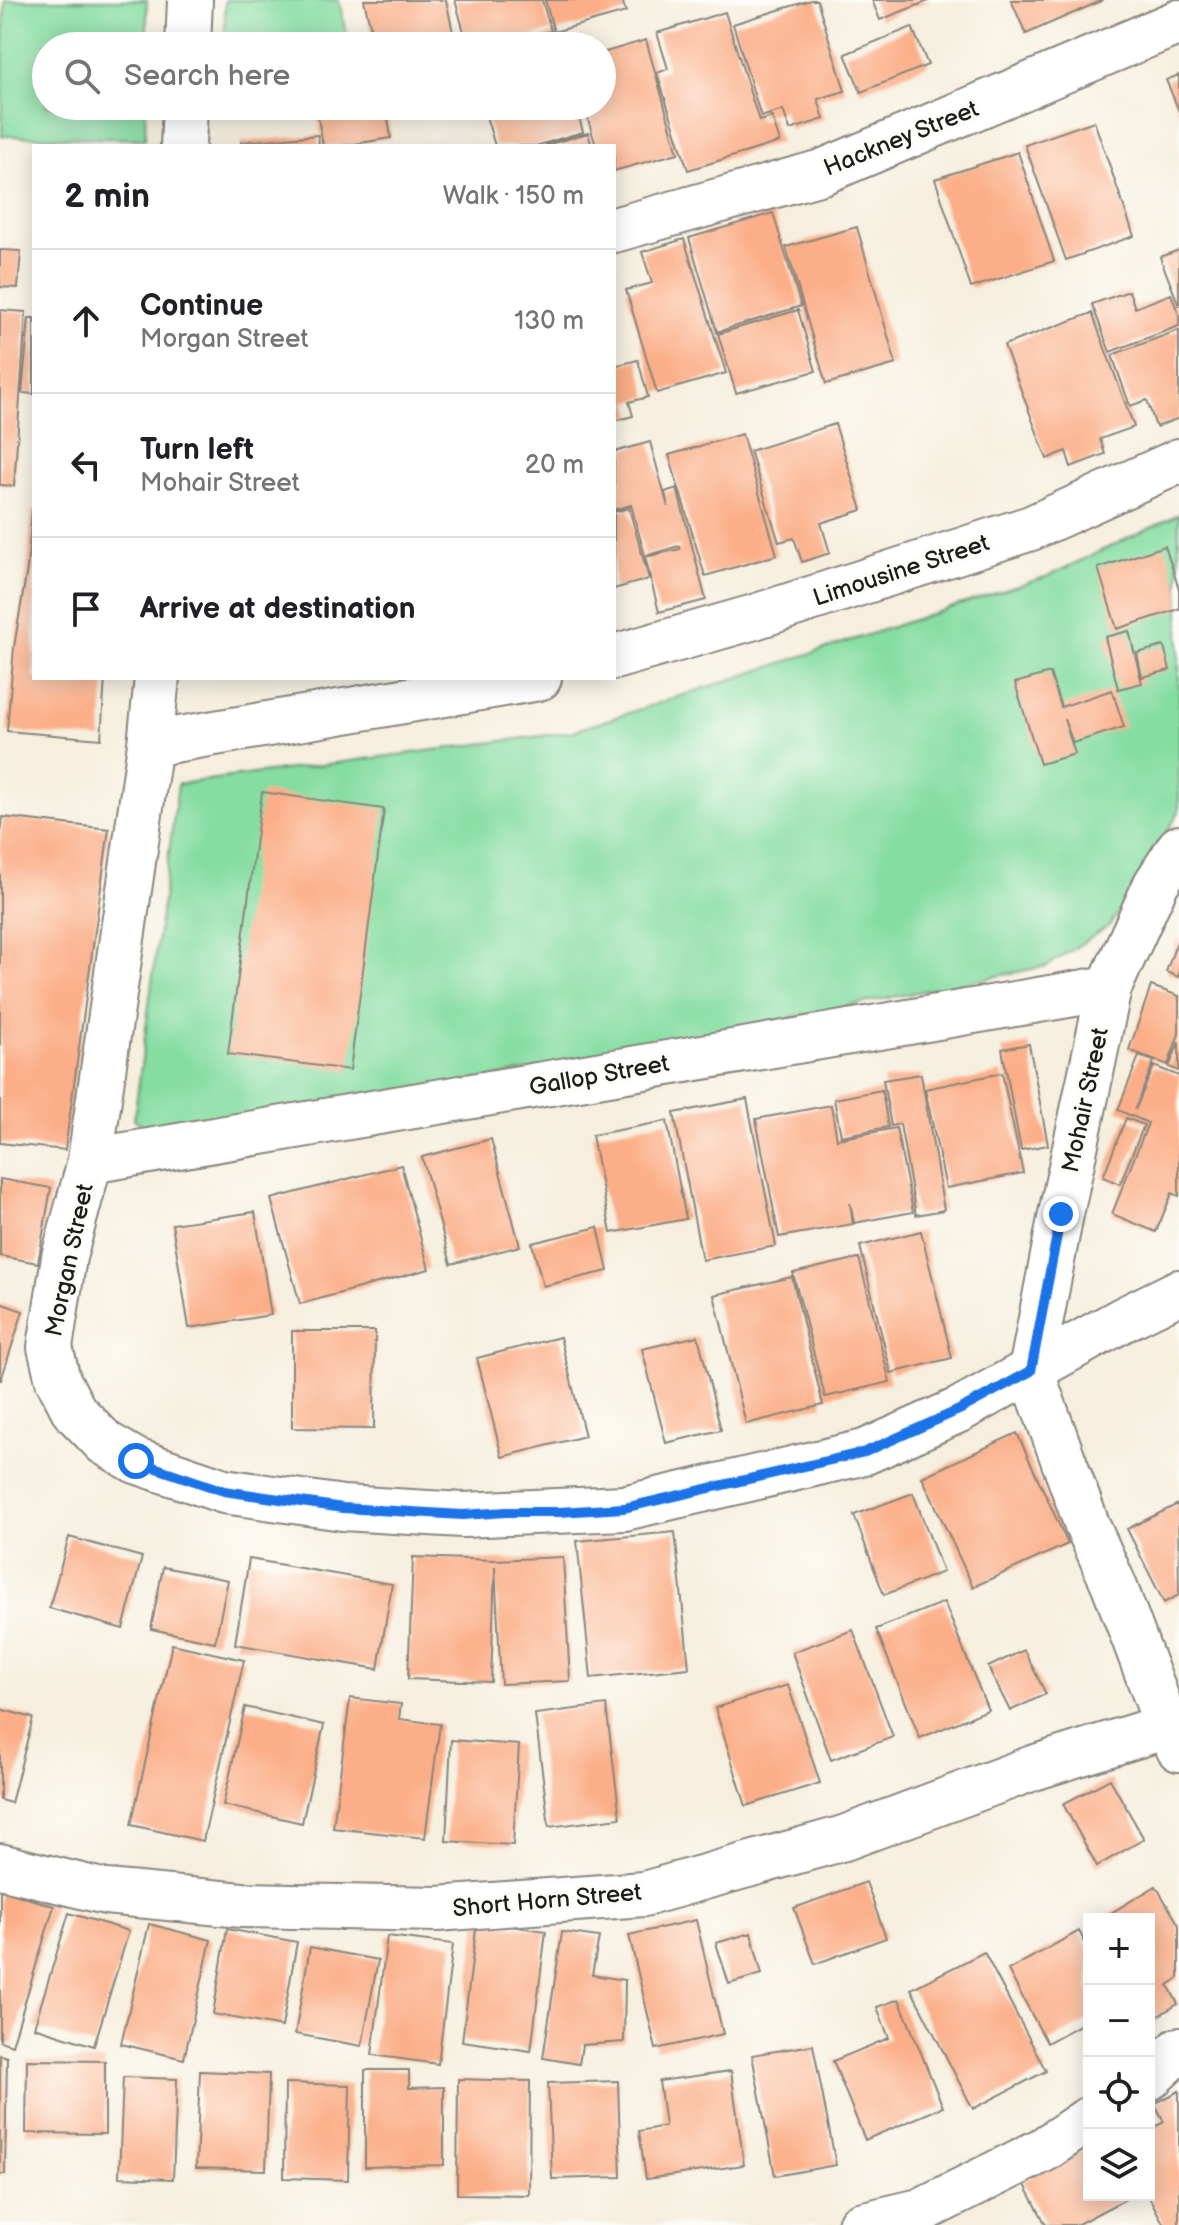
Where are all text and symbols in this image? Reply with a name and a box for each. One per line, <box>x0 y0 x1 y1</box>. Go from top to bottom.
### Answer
search box <box>32 32 616 120</box>
icon: search <box>60 54 104 98</box>
text: Search here <box>124 58 290 94</box>
street label: Hackney Street <box>820 94 983 183</box>
text: 2 min <box>64 176 150 217</box>
text: Walk · 150 m <box>443 181 584 212</box>
text: Continue <box>140 288 263 324</box>
icon: ahead <box>64 299 108 343</box>
text: 130 m <box>514 306 584 337</box>
text: Morgan Street <box>140 324 308 355</box>
text: Turn left <box>140 432 254 468</box>
icon: left <box>64 443 108 487</box>
text: 20 m <box>525 450 584 481</box>
text: Mohair Street <box>140 468 300 499</box>
street label: Limousine Street <box>810 528 993 613</box>
icon: arrive <box>64 587 108 631</box>
text: Arrive at destination <box>140 591 416 627</box>
street label: Mohair Street <box>1056 1024 1115 1175</box>
street label: Gallop Street <box>527 1049 672 1102</box>
street label: Morgan Street <box>39 1180 100 1339</box>
route end <box>1043 1196 1079 1232</box>
route start <box>118 1443 154 1479</box>
street label: Short Horn Street <box>451 1878 643 1923</box>
map controls <box>1083 1913 1155 2201</box>
button: + <box>1083 1913 1155 1985</box>
button: − <box>1083 1985 1155 2057</box>
button: locate <box>1083 2057 1155 2129</box>
button: layers <box>1083 2129 1155 2201</box>

